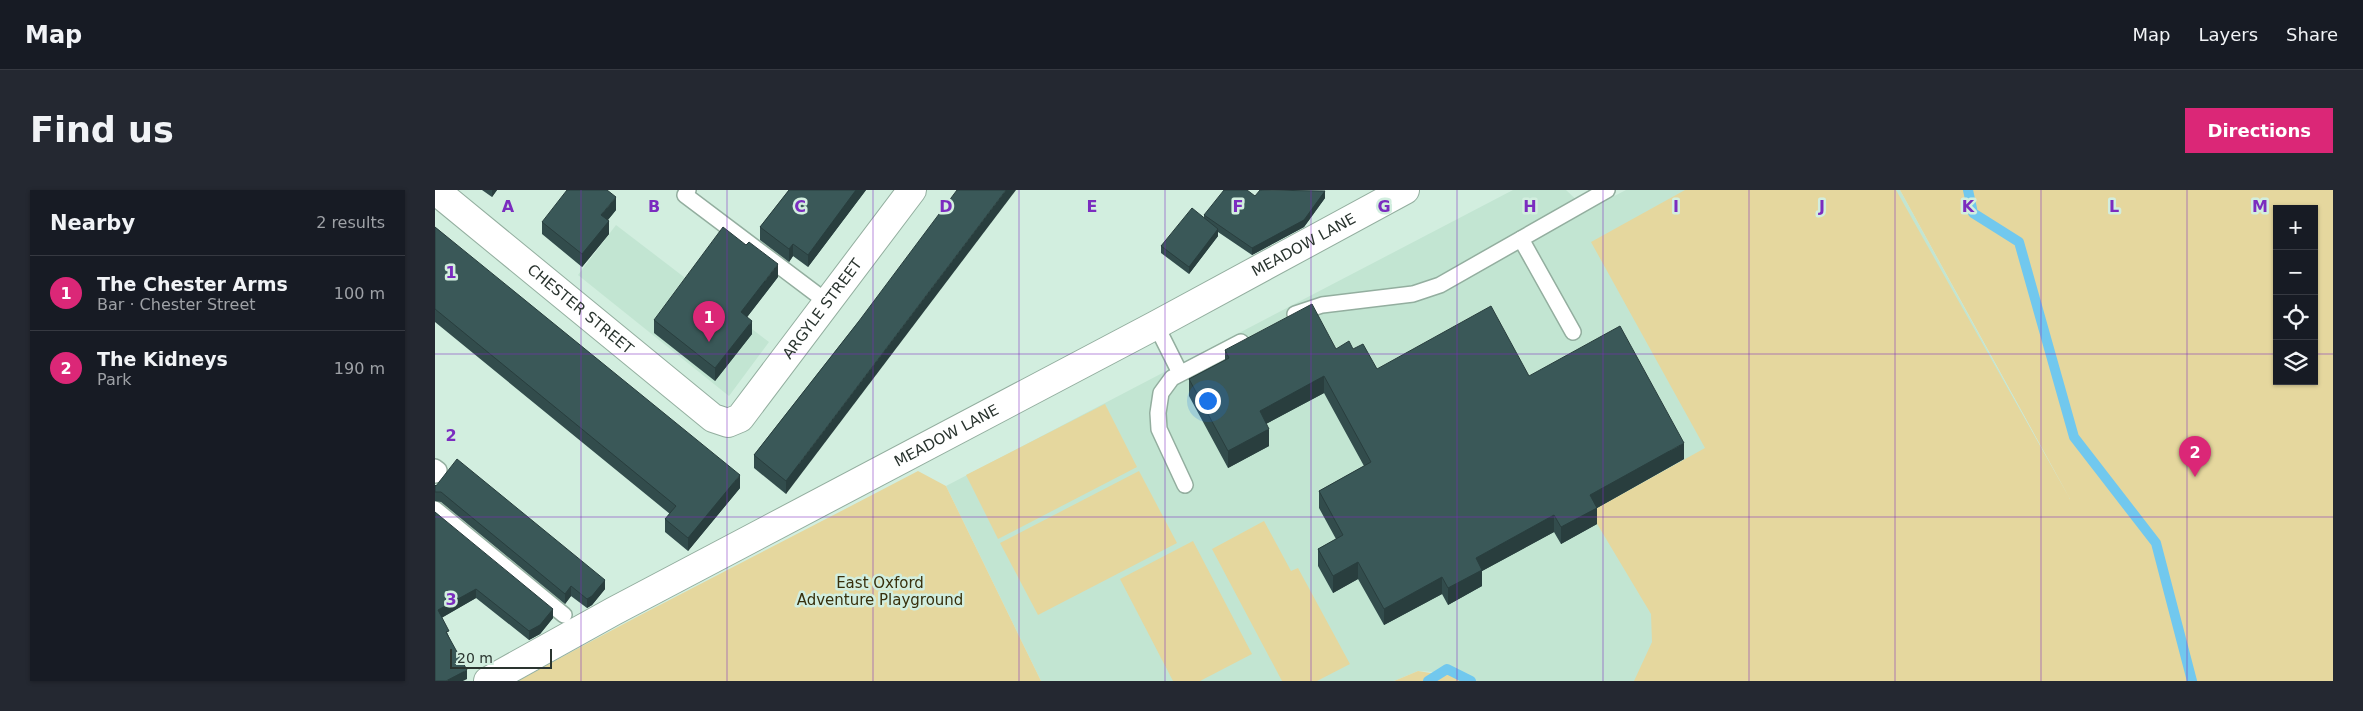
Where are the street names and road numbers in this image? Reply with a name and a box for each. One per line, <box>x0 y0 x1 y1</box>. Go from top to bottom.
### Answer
street label: MEADOW LANE <box>1249 210 1359 280</box>
street label: ARGYLE STREET <box>779 255 866 362</box>
street label: CHESTER STREET <box>524 260 638 359</box>
street label: MEADOW LANE <box>891 401 1002 470</box>

